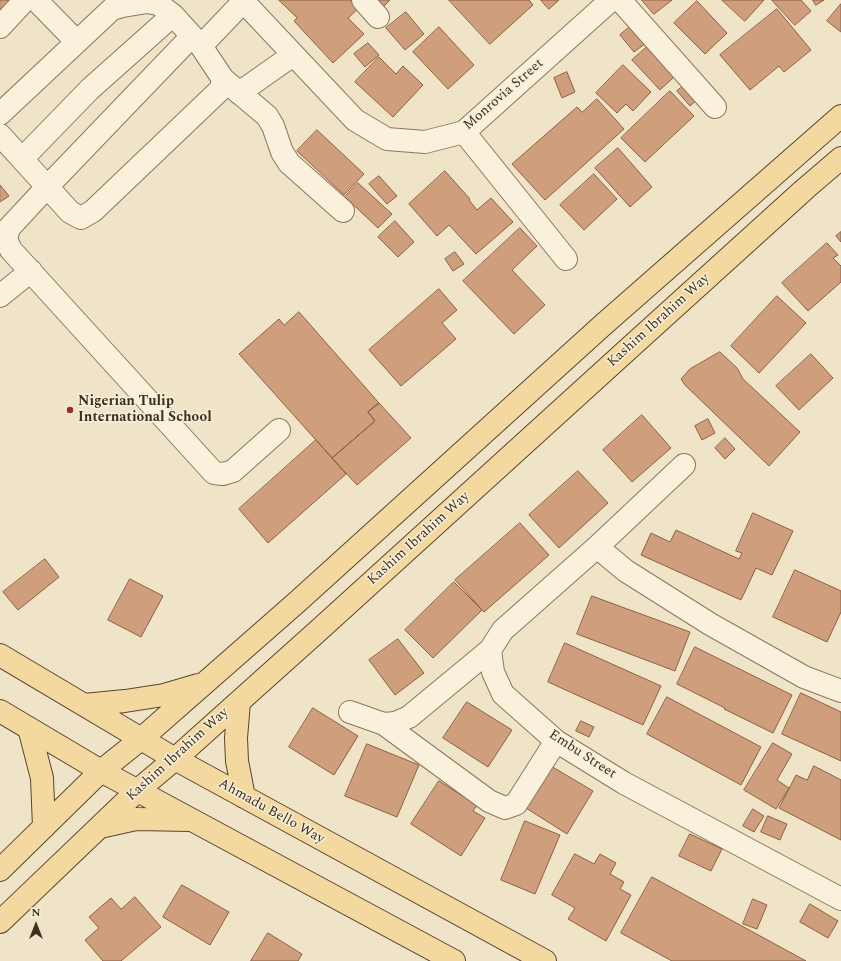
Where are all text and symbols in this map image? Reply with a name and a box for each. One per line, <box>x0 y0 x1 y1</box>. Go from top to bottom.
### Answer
street label: Monrovia Street <box>461 56 547 134</box>
street label: Kashim Ibrahim Way <box>605 271 713 371</box>
place label: Nigerian Tulip International School <box>78 394 212 426</box>
marker: Nigerian Tulip International School <box>65 405 75 415</box>
street label: Kashim Ibrahim Way <box>365 489 473 589</box>
street label: Kashim Ibrahim Way <box>124 705 232 805</box>
street label: Embu Street <box>545 727 619 783</box>
street label: Ahmadu Bello Way <box>215 776 327 848</box>
text: N <box>32 904 40 921</box>
north arrow <box>16 905 56 945</box>

